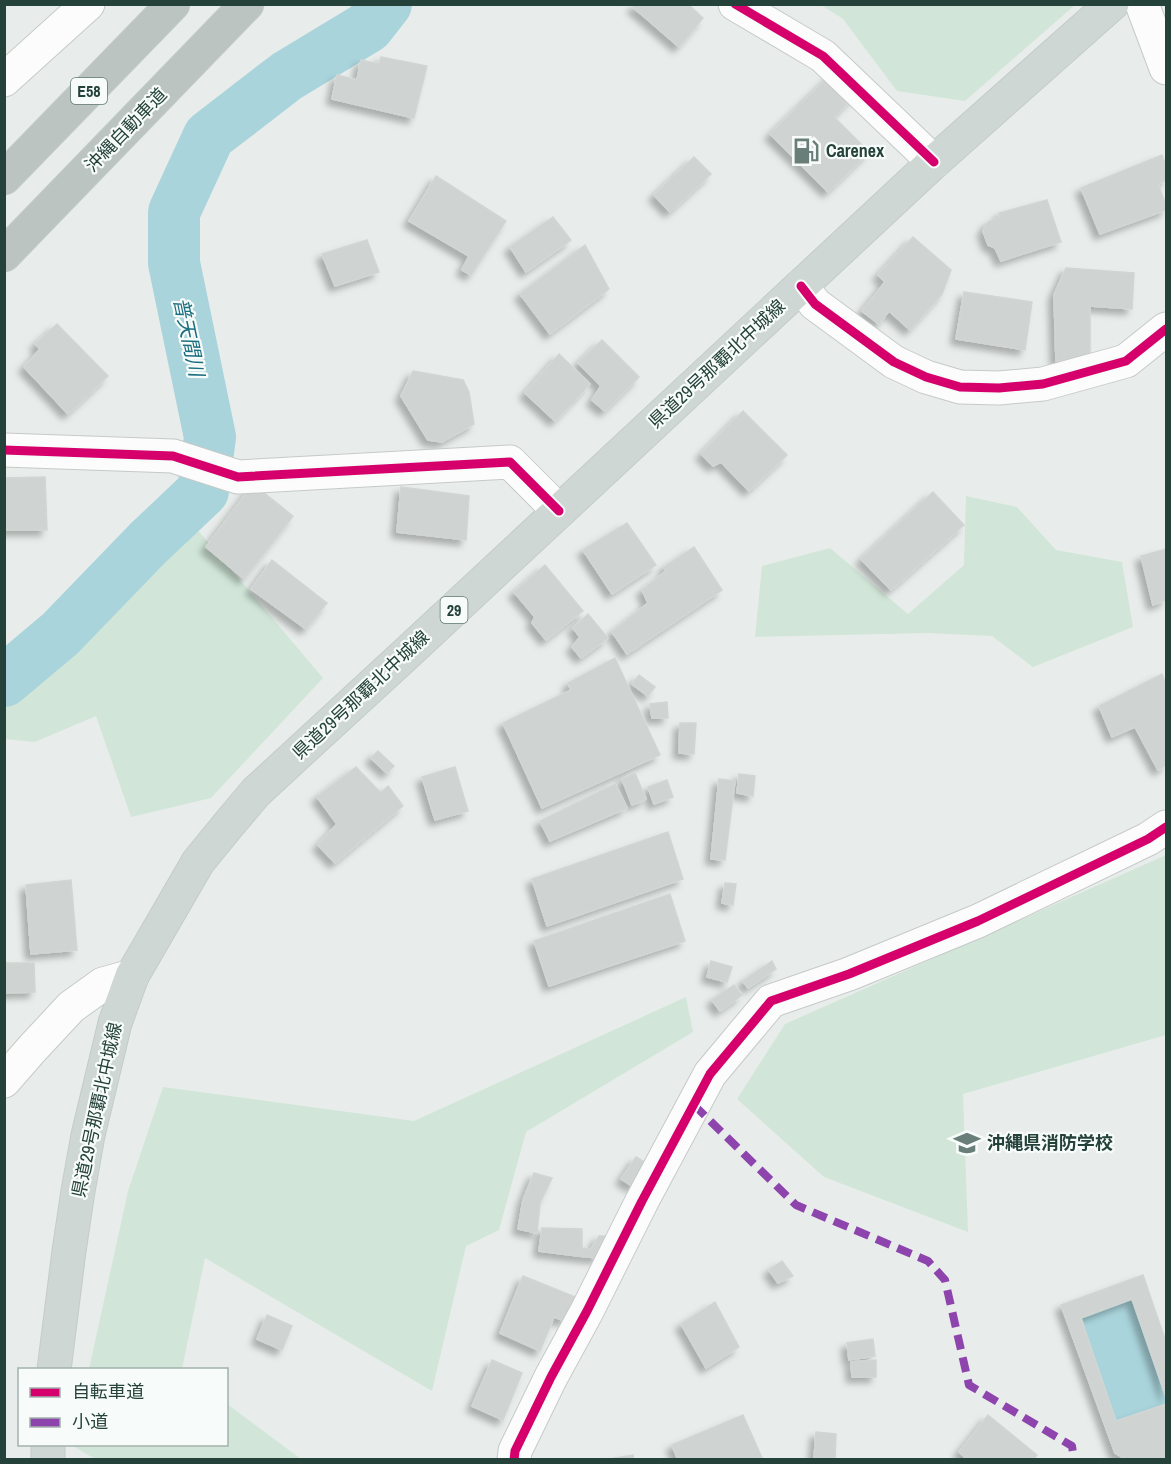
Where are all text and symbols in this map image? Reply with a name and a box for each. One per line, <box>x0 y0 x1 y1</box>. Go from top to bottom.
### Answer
road number: E58 <box>71 78 107 104</box>
street label: 沖縄自動車道 <box>79 82 172 177</box>
fuel station icon: Carenex <box>791 136 821 166</box>
place label: Carenex <box>826 138 885 163</box>
street label: 県道29号那覇北中城線 <box>643 294 790 434</box>
water label: 普天間川 <box>168 295 211 381</box>
road number: 29 <box>440 597 468 623</box>
street label: 県道29号那覇北中城線 <box>287 625 434 765</box>
street label: 県道29号那覇北中城線 <box>66 1020 127 1200</box>
school or university icon: 沖縄県消防学校 <box>952 1128 982 1158</box>
place label: 沖縄県消防学校 <box>987 1130 1113 1155</box>
legend <box>18 1368 228 1446</box>
text: 自転車道 <box>72 1379 144 1404</box>
text: 小道 <box>72 1409 108 1434</box>

